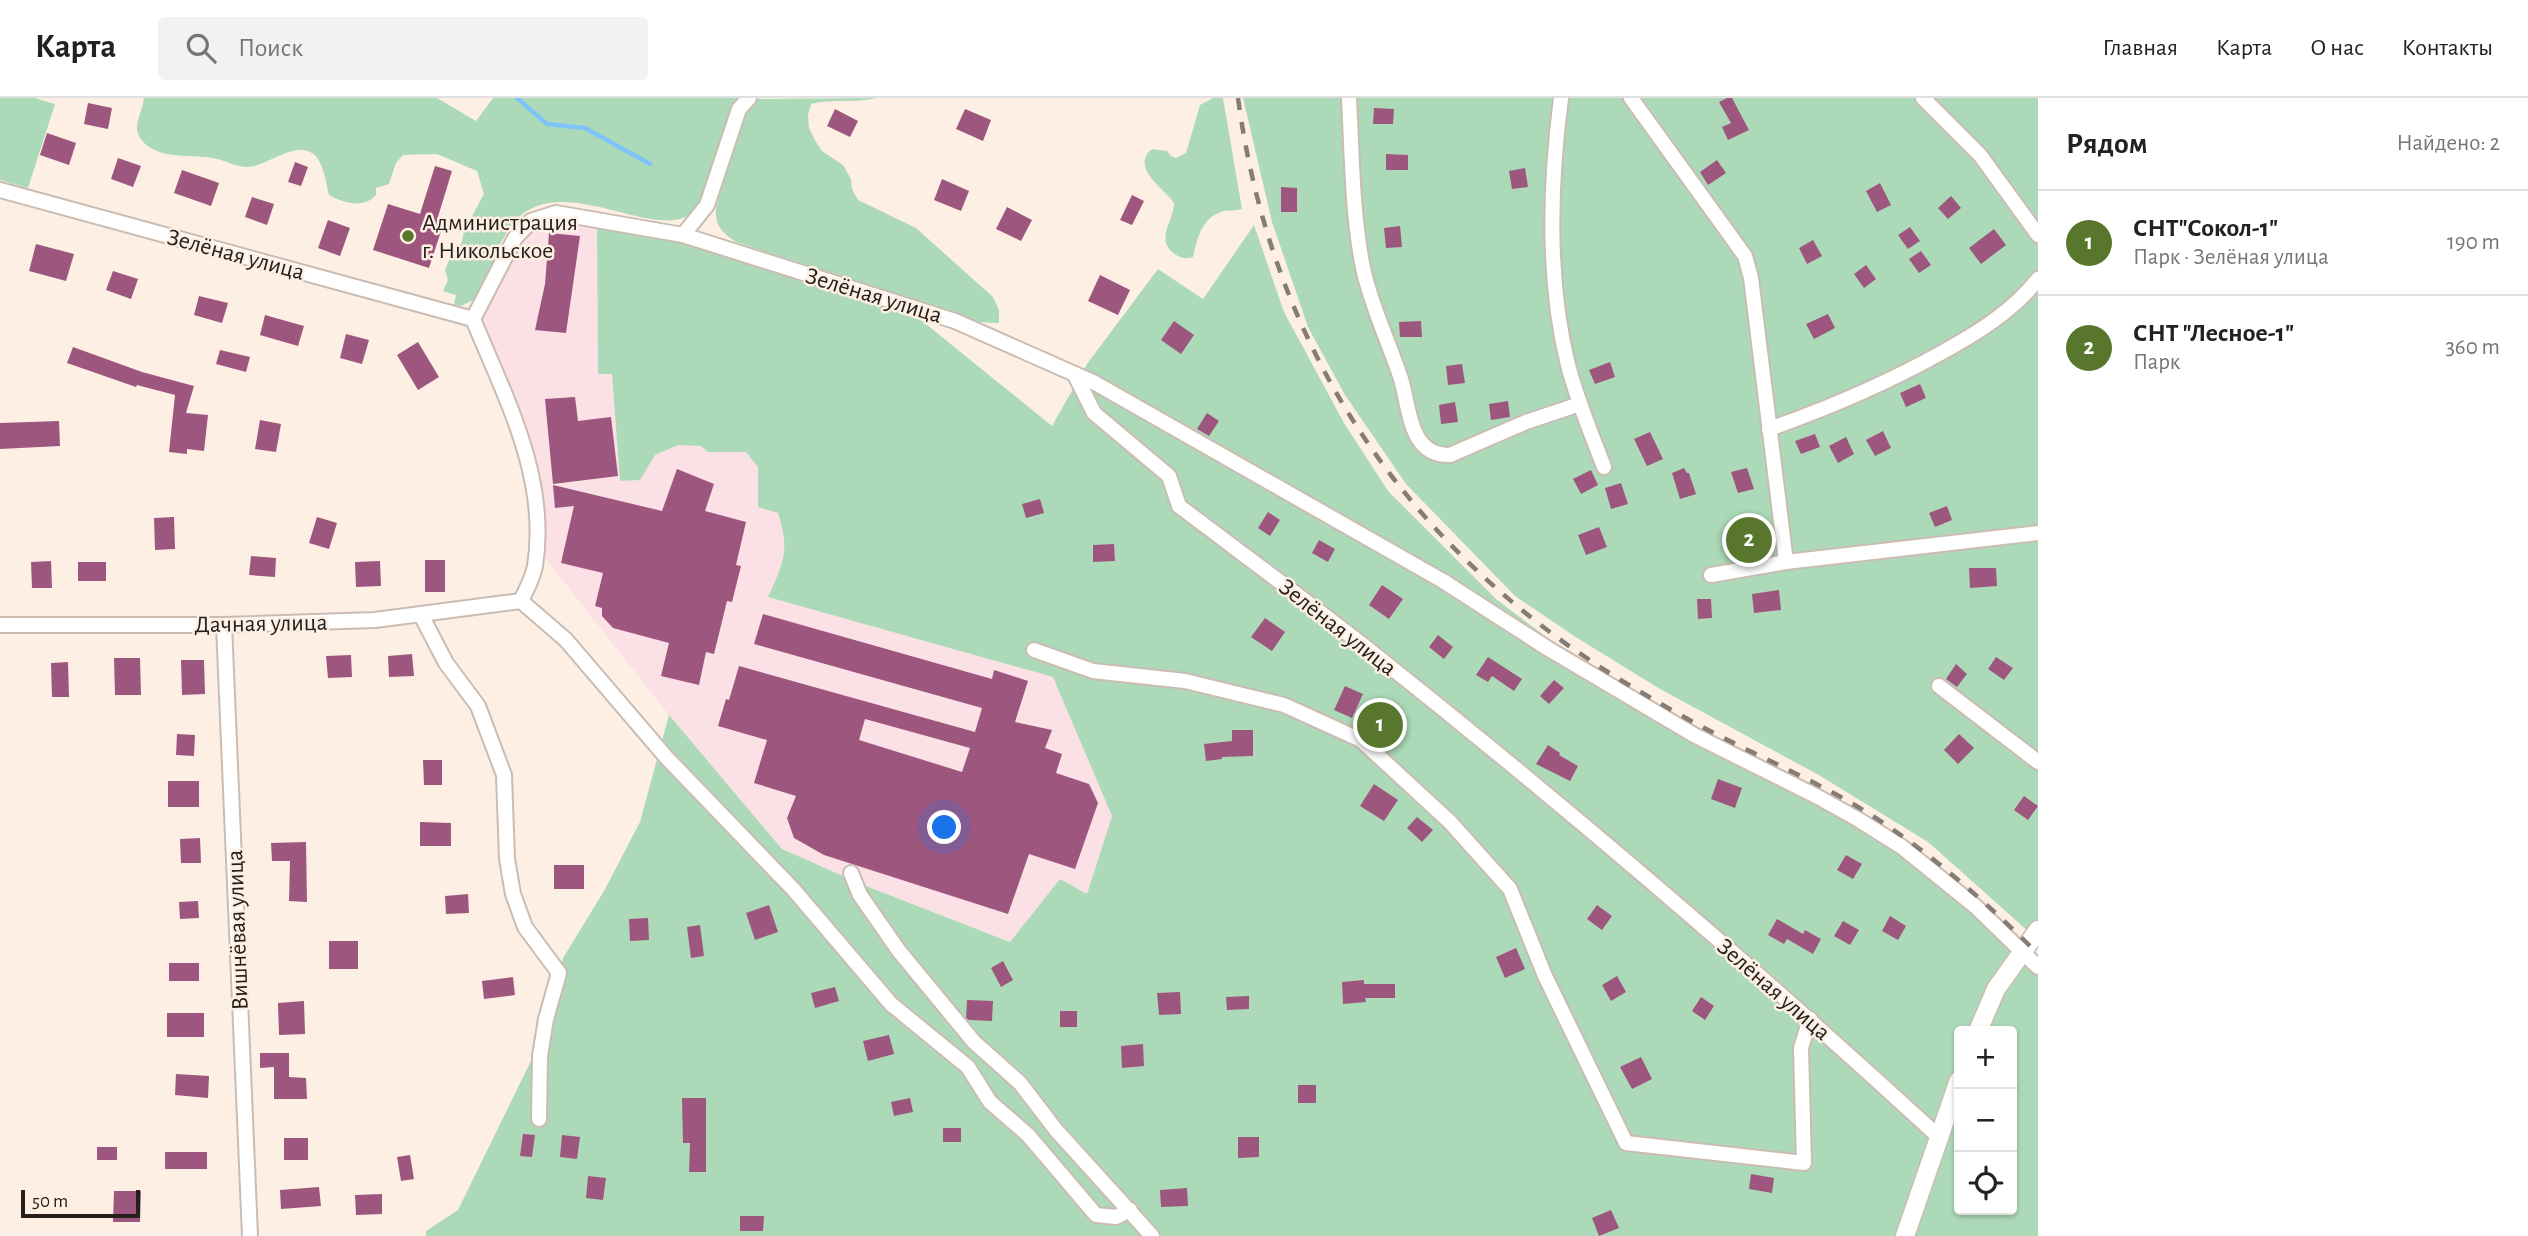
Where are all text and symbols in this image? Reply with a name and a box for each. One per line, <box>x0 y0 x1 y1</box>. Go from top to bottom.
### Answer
search box <box>158 17 648 80</box>
icon: search <box>182 29 220 67</box>
text: Карта <box>35 31 116 64</box>
text: Поиск <box>238 35 303 61</box>
text: Главная <box>2103 36 2178 60</box>
text: Карта <box>2216 36 2272 60</box>
text: О нас <box>2310 36 2364 60</box>
text: Контакты <box>2402 36 2493 60</box>
text: Рядом <box>2066 129 2148 159</box>
text: Найдено: 2 <box>2397 132 2500 155</box>
place label: Администрация г. Никольское <box>422 211 578 263</box>
text: СНТ"Сокол-1" <box>2133 215 2278 241</box>
street label: Зелёная улица <box>164 225 307 285</box>
marker: Администрация г. Никольское <box>400 228 416 244</box>
text: 1 <box>2085 231 2093 254</box>
text: 190 m <box>2447 231 2500 254</box>
text: Парк · Зелёная улица <box>2133 246 2329 269</box>
street label: Зелёная улица <box>803 264 945 328</box>
text: СНТ "Лесное-1" <box>2133 320 2294 346</box>
text: 2 <box>2084 336 2094 359</box>
text: 360 m <box>2445 336 2500 359</box>
text: Парк <box>2133 351 2180 374</box>
pin: 2 <box>1726 514 1772 566</box>
street label: Зелёная улица <box>1274 575 1401 681</box>
street label: Дачная улица <box>194 611 328 637</box>
pin: 1 <box>1357 699 1403 751</box>
your location <box>927 810 961 844</box>
street label: Вишнёвая улица <box>223 849 253 1011</box>
street label: Зелёная улица <box>1712 934 1835 1045</box>
map controls <box>1954 1026 2017 1215</box>
button: + <box>1954 1026 2017 1089</box>
button: − <box>1954 1089 2017 1152</box>
button: locate <box>1954 1152 2017 1215</box>
scale bar <box>21 1187 140 1219</box>
text: 50 m <box>32 1192 68 1211</box>

